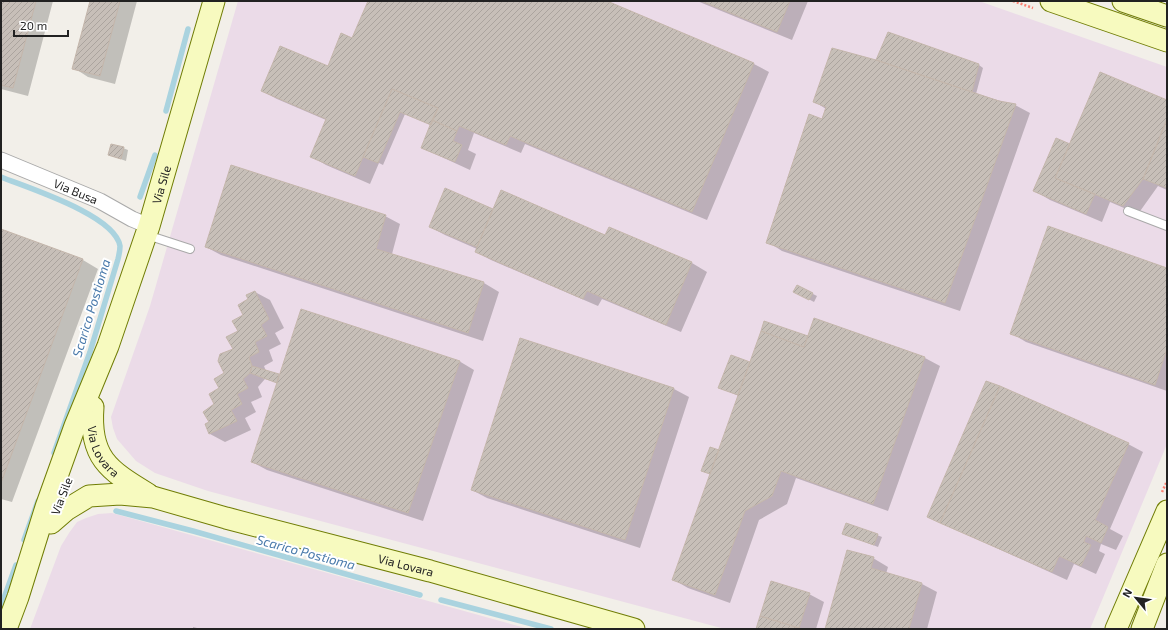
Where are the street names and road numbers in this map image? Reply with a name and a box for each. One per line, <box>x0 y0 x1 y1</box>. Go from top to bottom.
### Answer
street label: Via Sile <box>149 164 173 205</box>
street label: Via Busa <box>52 176 100 206</box>
street label: Via Lovara <box>86 425 122 480</box>
street label: Via Sile <box>47 475 75 517</box>
street label: Via Lovara <box>377 551 435 579</box>

